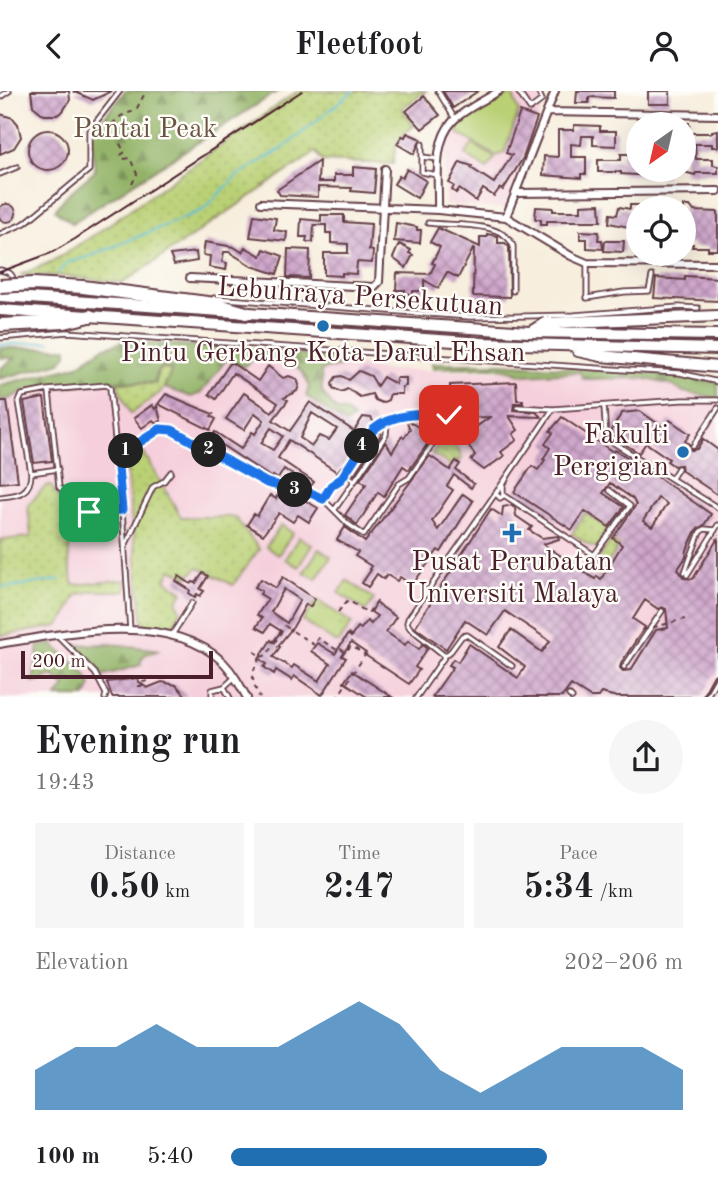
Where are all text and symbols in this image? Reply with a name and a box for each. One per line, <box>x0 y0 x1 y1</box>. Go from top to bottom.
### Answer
icon: back <box>35 27 73 65</box>
icon: person <box>645 27 683 65</box>
text: Fleetfoot <box>295 30 423 62</box>
north arrow <box>626 112 696 182</box>
map controls <box>626 112 696 266</box>
park label: Pantai Peak <box>73 116 217 144</box>
button: locate <box>626 196 696 266</box>
street label: Lebuhraya Persekutuan <box>216 274 504 322</box>
marker: Pintu Gerbang Kota Darul Ehsan <box>315 318 331 334</box>
place label: Pintu Gerbang Kota Darul Ehsan <box>121 340 525 368</box>
pin <box>419 385 479 445</box>
icon: check <box>430 396 468 434</box>
place label: Fakulti Pergigian <box>553 422 669 482</box>
pin: 4 <box>344 429 380 463</box>
pin: 1 <box>108 433 144 469</box>
pin: 2 <box>192 433 227 467</box>
text: 4 <box>356 436 367 455</box>
text: 2 <box>203 440 214 459</box>
text: 1 <box>120 441 131 460</box>
marker: Fakulti Pergigian <box>675 444 691 460</box>
pin: 3 <box>278 473 312 507</box>
text: 3 <box>289 480 300 499</box>
pin <box>59 482 119 542</box>
icon: arrive <box>70 493 108 531</box>
marker: Pusat Perubatan Universiti Malaya <box>502 523 522 543</box>
place label: Pusat Perubatan Universiti Malaya <box>405 549 619 609</box>
scale bar <box>21 649 214 680</box>
text: 200 m <box>32 653 85 672</box>
button: share <box>609 720 683 794</box>
text: Evening run <box>35 724 241 762</box>
text: 19:43 <box>35 771 95 794</box>
text: Distance <box>104 845 175 864</box>
text: Time <box>338 845 380 864</box>
text: Pace <box>559 845 598 864</box>
text: 0.50 <box>89 870 160 905</box>
text: 2:47 <box>324 870 394 905</box>
text: 5:34 <box>524 870 594 905</box>
text: km <box>160 883 190 902</box>
text: /km <box>594 883 633 902</box>
text: Elevation <box>35 951 129 974</box>
text: 202–206 m <box>564 951 683 974</box>
text: 100 m <box>35 1145 100 1168</box>
text: 5:40 <box>147 1145 193 1168</box>

